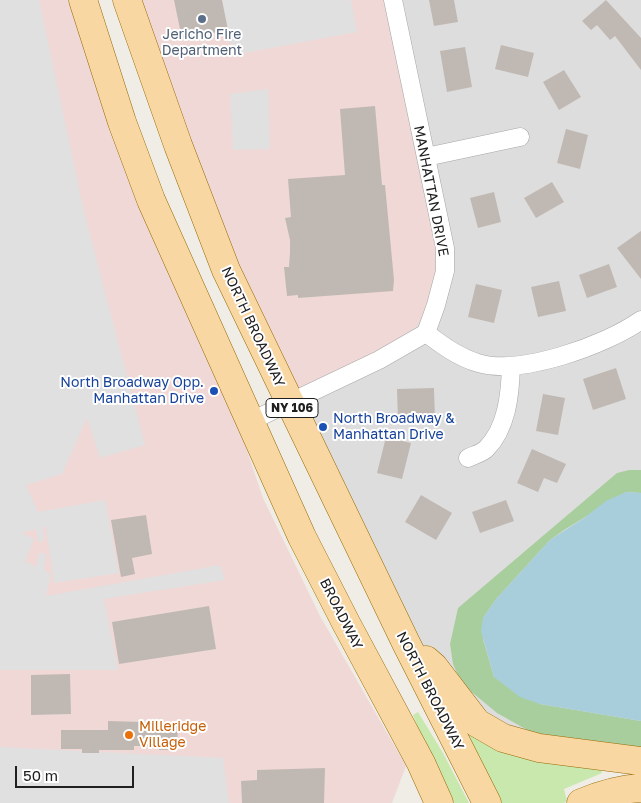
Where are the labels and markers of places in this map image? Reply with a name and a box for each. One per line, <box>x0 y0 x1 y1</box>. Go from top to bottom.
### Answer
marker: Jericho Fire Department <box>196 13 208 25</box>
place label: Jericho Fire Department <box>162 27 242 59</box>
place label: North Broadway Opp. Manhattan Drive <box>60 375 204 408</box>
marker: North Broadway Opp. Manhattan Drive <box>208 385 220 397</box>
place label: North Broadway & Manhattan Drive <box>333 411 455 444</box>
marker: North Broadway & Manhattan Drive <box>317 421 329 433</box>
place label: Milleridge Village <box>139 719 206 752</box>
marker: Milleridge Village <box>123 729 135 741</box>

